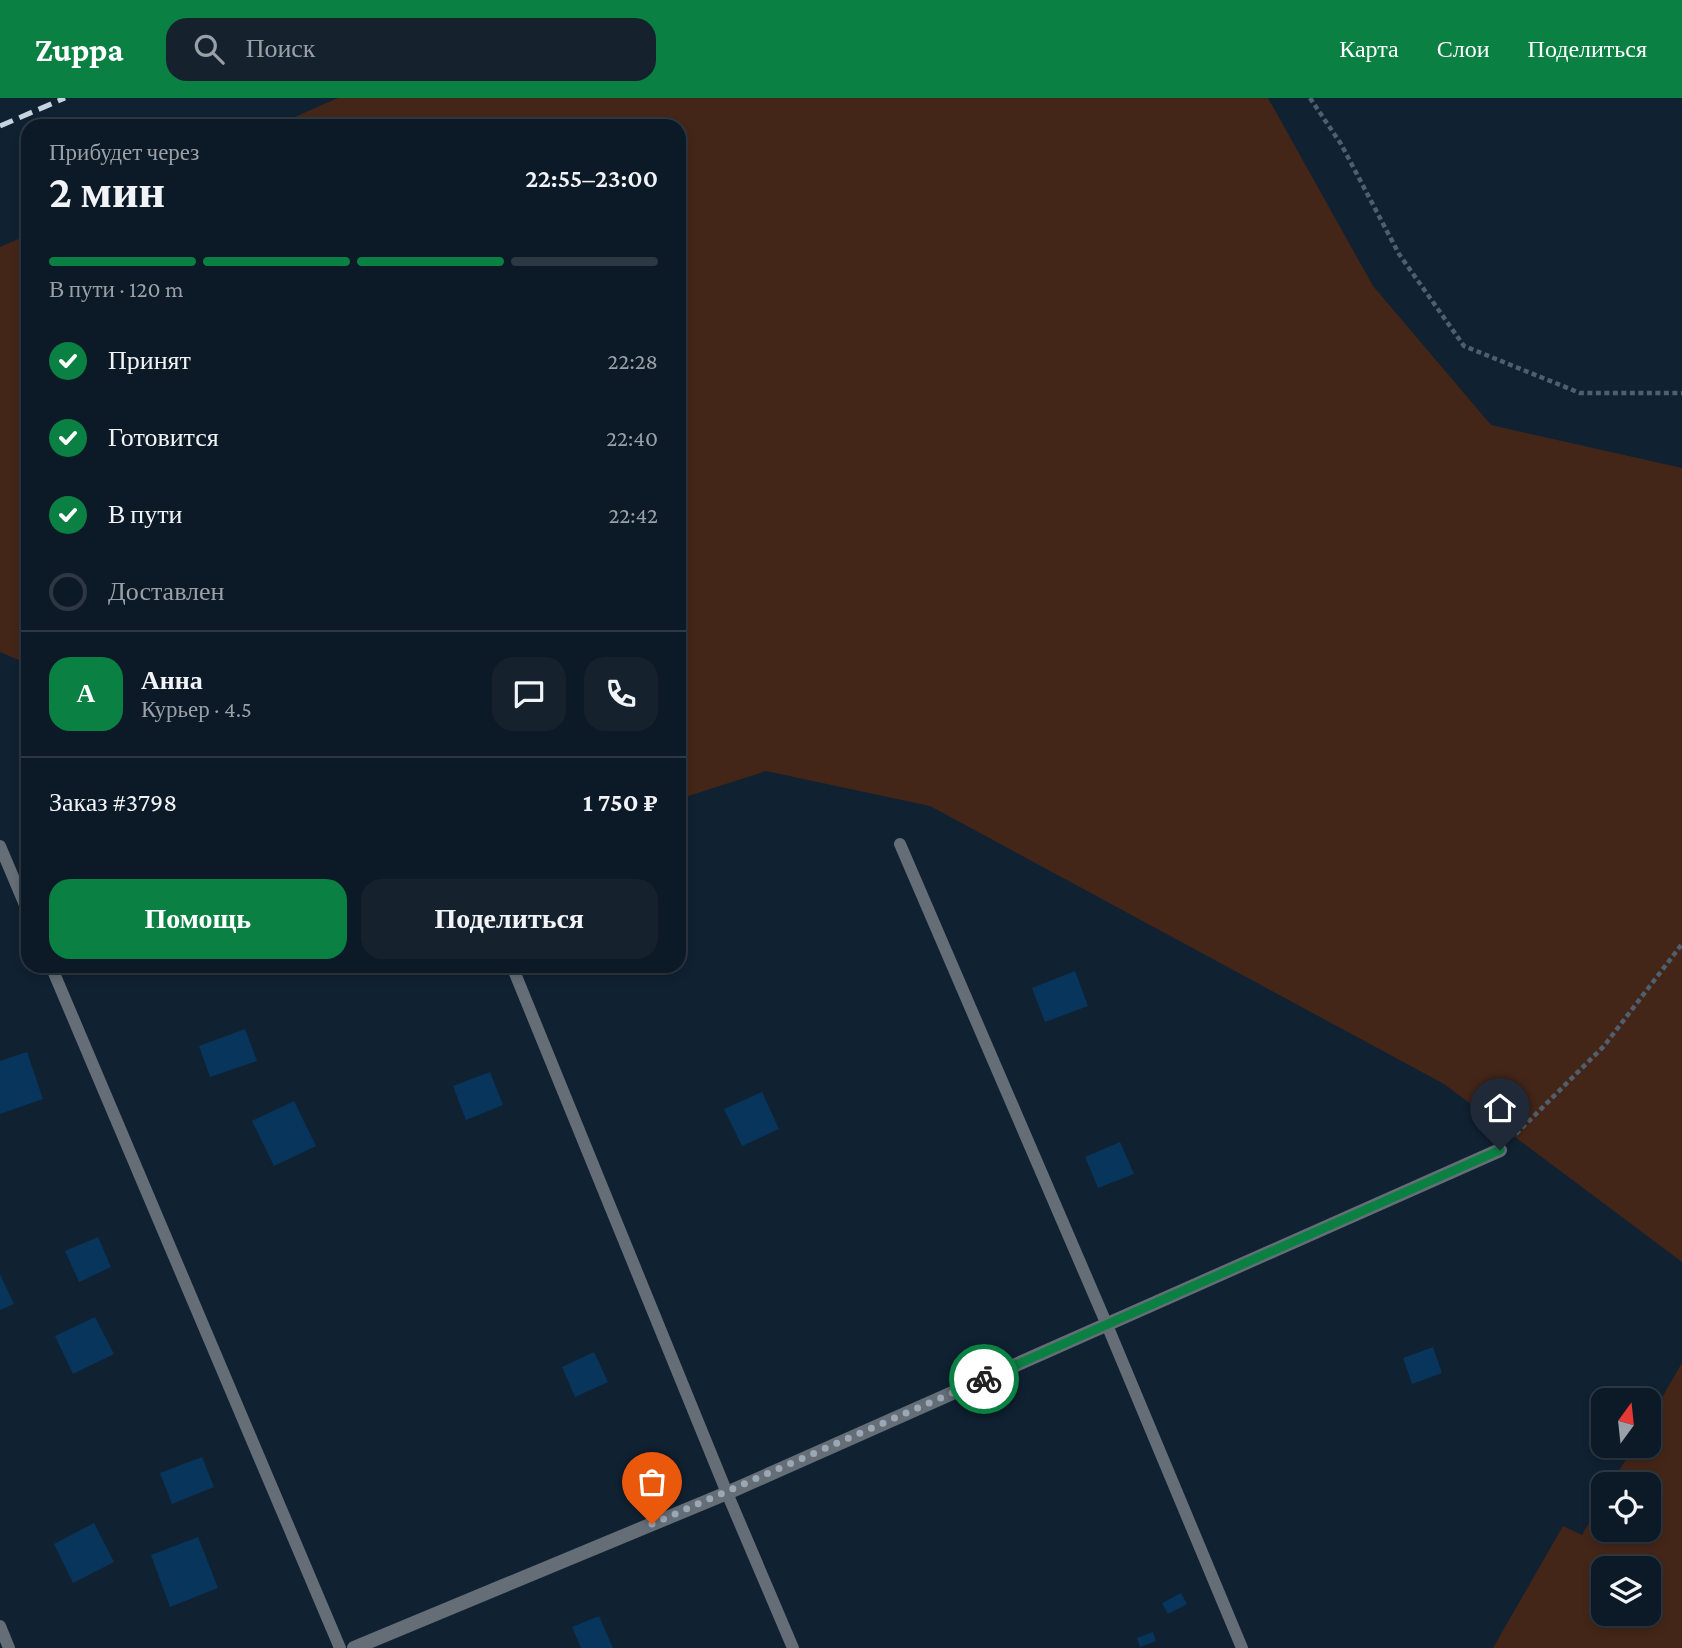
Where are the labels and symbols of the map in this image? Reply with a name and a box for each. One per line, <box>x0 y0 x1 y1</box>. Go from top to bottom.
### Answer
pin <box>1470 1078 1530 1150</box>
courier <box>949 1344 1019 1414</box>
north arrow <box>1591 1388 1661 1458</box>
pin <box>622 1452 682 1524</box>

